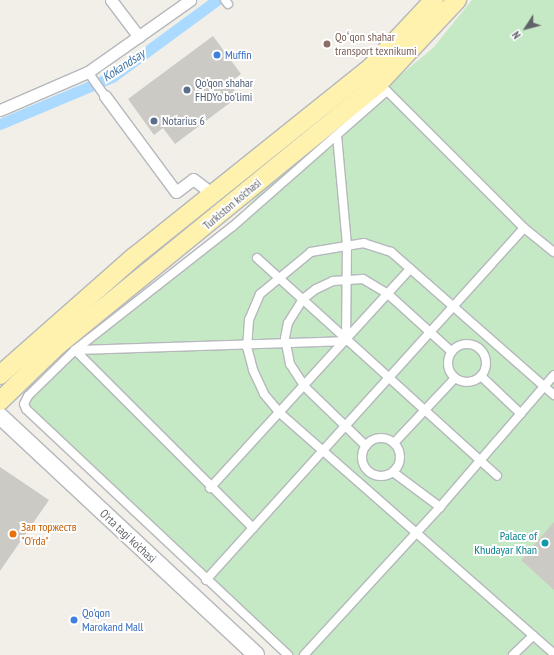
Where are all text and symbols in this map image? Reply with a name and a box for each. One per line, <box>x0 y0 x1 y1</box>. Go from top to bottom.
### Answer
north arrow <box>506 8 546 48</box>
text: N <box>509 29 524 42</box>
place label: Qoʻqon shahar transport texnikumi <box>335 30 417 58</box>
marker: Qoʻqon shahar transport texnikumi <box>322 39 332 49</box>
water label: Kokandsay <box>100 47 148 85</box>
place label: Muffin <box>225 48 251 62</box>
marker: Muffin <box>212 50 222 60</box>
place label: Qo'qon shahar FHDYo bo'limi <box>195 76 253 104</box>
marker: Qo'qon shahar FHDYo bo'limi <box>182 85 192 95</box>
place label: Notarius 6 <box>162 114 205 128</box>
marker: Notarius 6 <box>149 116 159 126</box>
street label: Turkiston ko'chasi <box>200 175 264 233</box>
street label: O'rta tagi ko'chasi <box>97 506 159 566</box>
place label: Зал торжеств "O'rda" <box>21 520 77 548</box>
marker: Зал торжеств "O'rda" <box>8 529 18 539</box>
place label: Palace of Khudayar Khan <box>474 529 537 557</box>
marker: Palace of Khudayar Khan <box>540 538 550 548</box>
place label: Qo'qon Marokand Mall <box>82 606 143 634</box>
marker: Qo'qon Marokand Mall <box>69 615 79 625</box>

